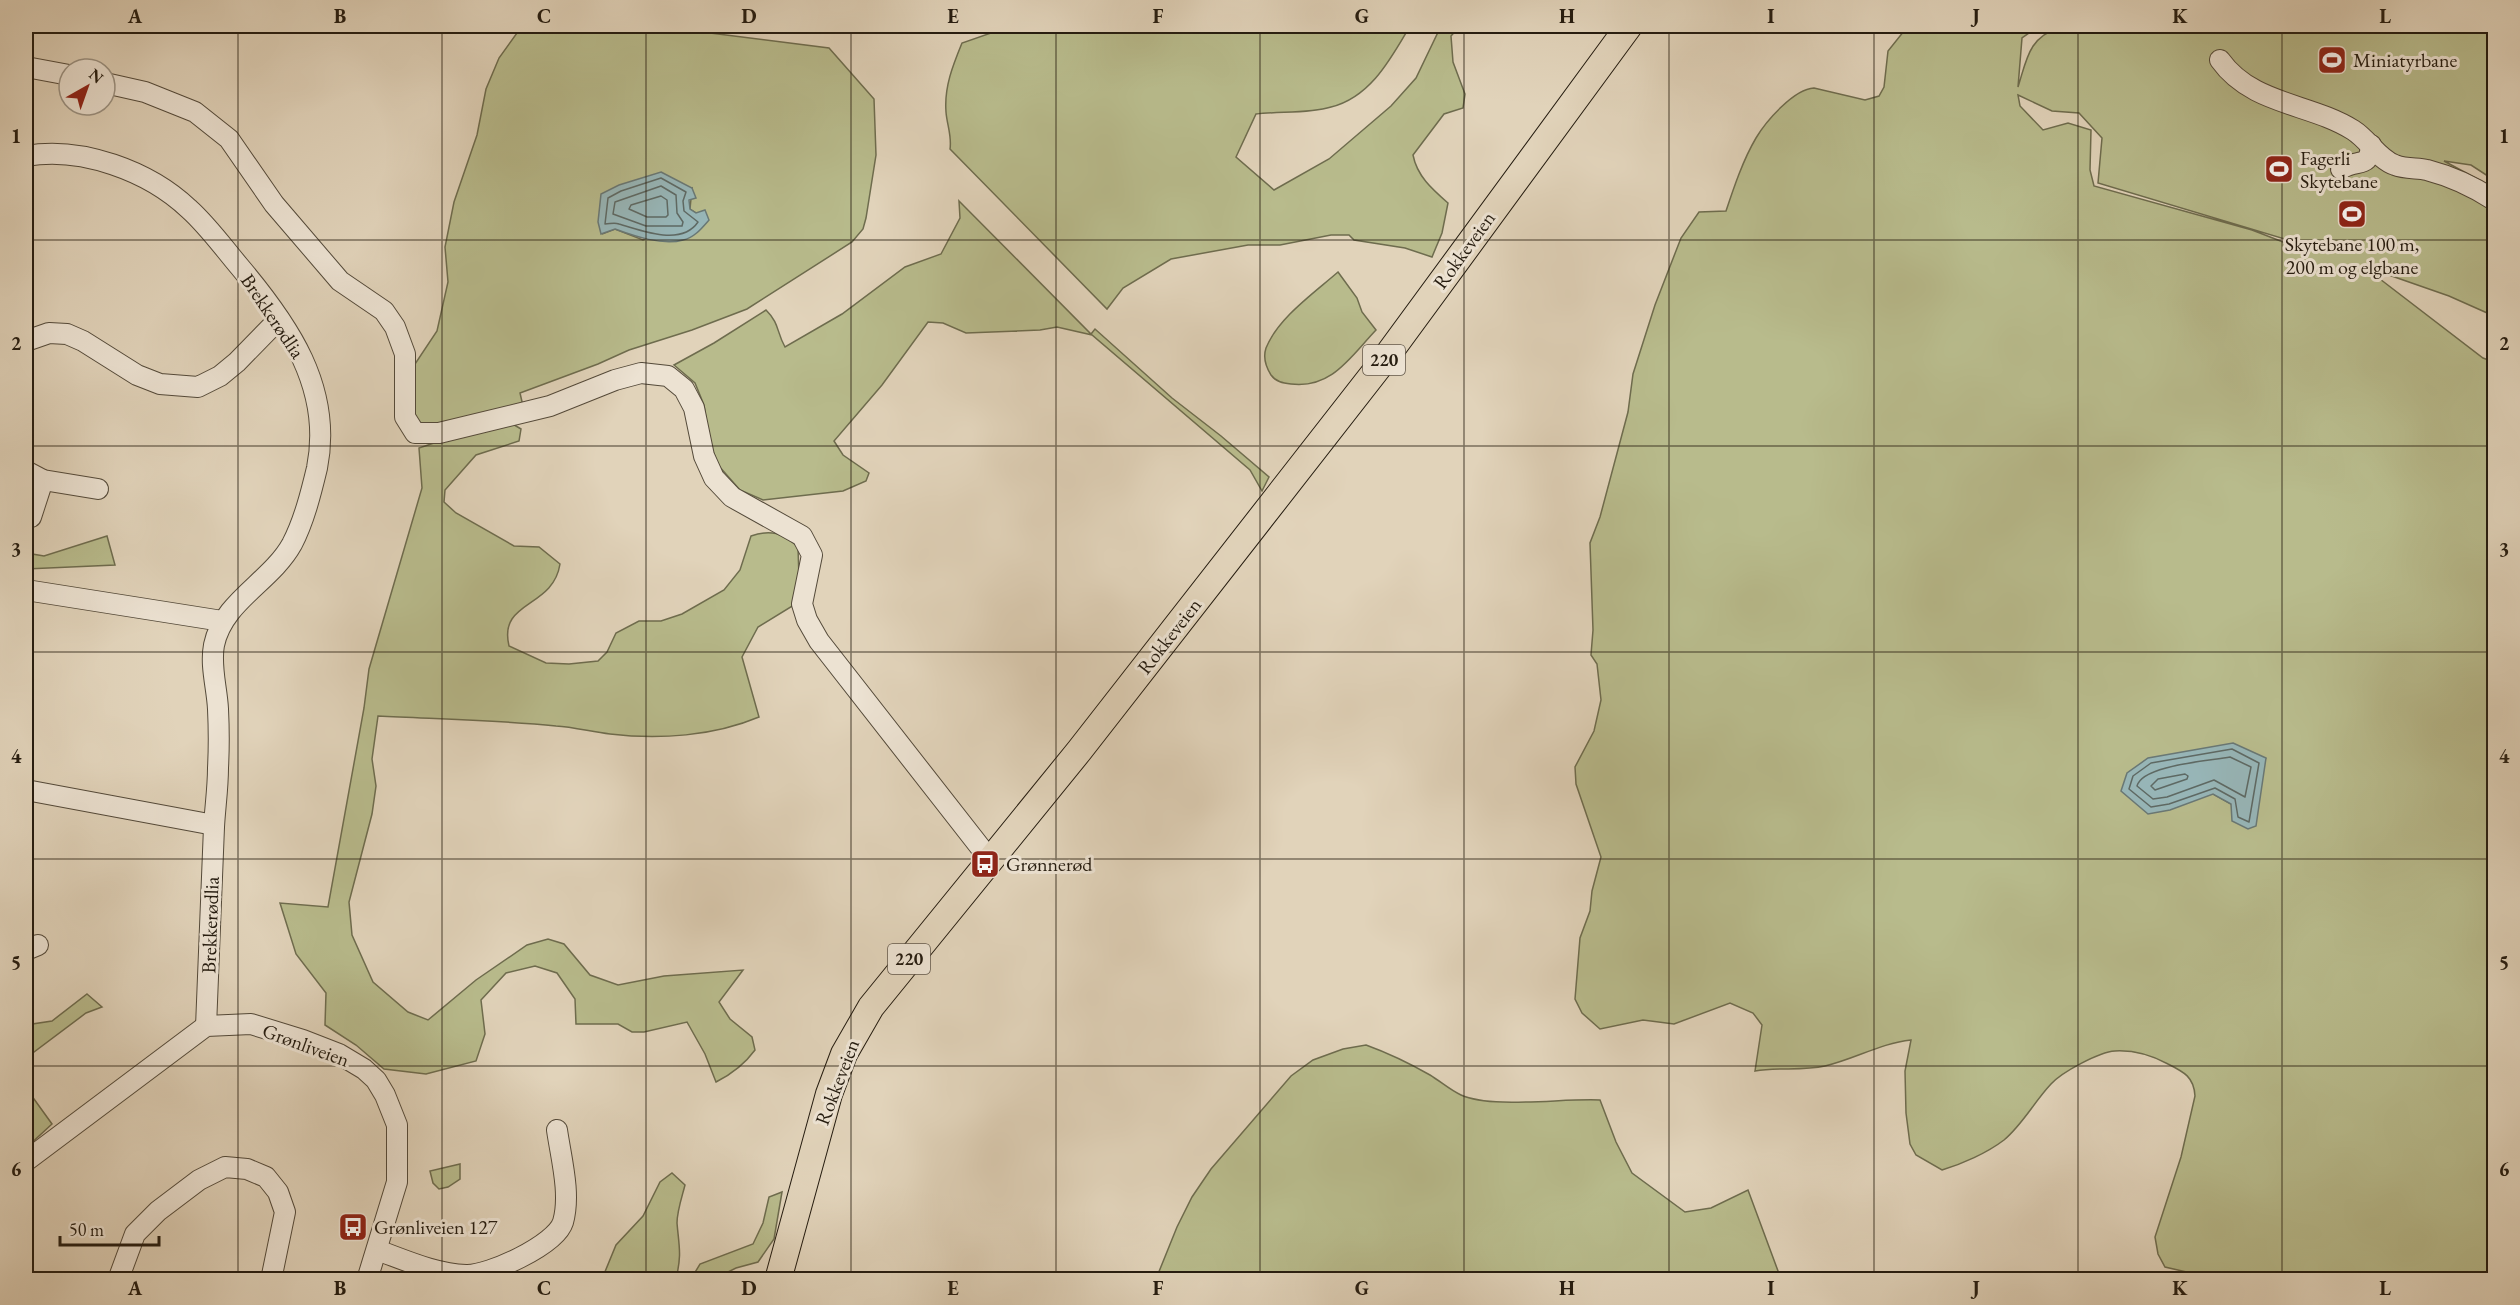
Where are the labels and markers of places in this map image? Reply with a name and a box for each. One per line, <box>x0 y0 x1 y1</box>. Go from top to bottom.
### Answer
sports icon: Miniatyrbane <box>2316 44 2348 76</box>
place label: Miniatyrbane <box>2353 47 2458 73</box>
place label: Fagerli Skytebane <box>2300 145 2378 194</box>
sports icon: Fagerli Skytebane <box>2263 153 2295 185</box>
sports icon: Skytebane 100 m, 200 m og elgbane <box>2336 198 2368 230</box>
place label: Skytebane 100 m, 200 m og elgbane <box>2285 231 2419 280</box>
bus stop icon: Grønnerød <box>969 848 1001 880</box>
place label: Grønnerød <box>1006 851 1093 877</box>
bus stop icon: Grønliveien 127 <box>337 1211 369 1243</box>
place label: Grønliveien 127 <box>374 1214 498 1240</box>

